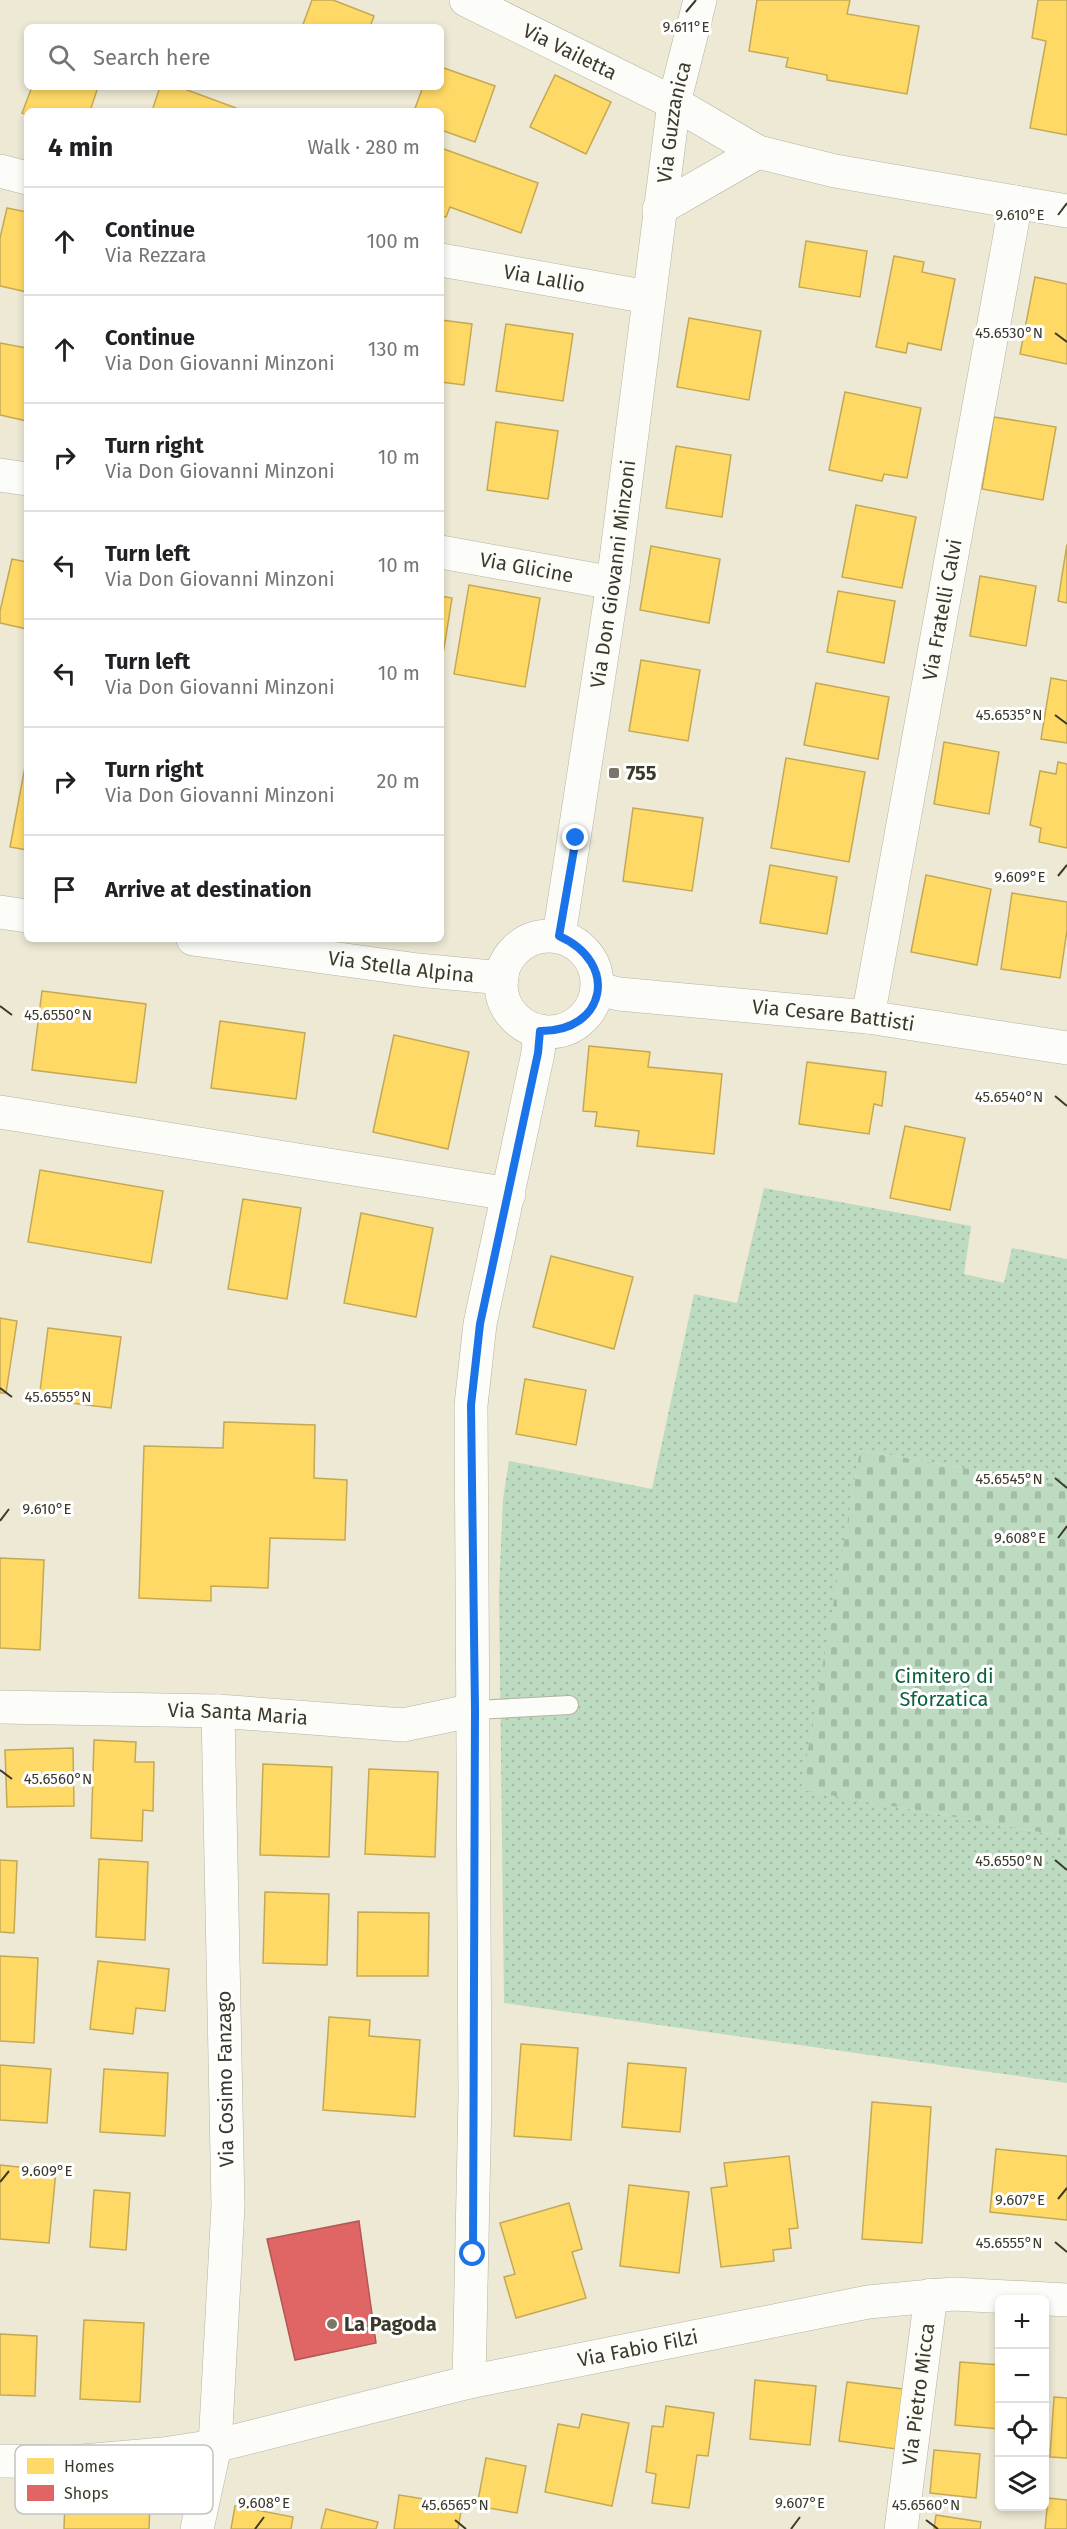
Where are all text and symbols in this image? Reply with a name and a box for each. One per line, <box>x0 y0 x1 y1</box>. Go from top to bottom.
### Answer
street label: Via Vailetta <box>519 18 621 85</box>
text: 9.611°E <box>662 18 710 36</box>
search box <box>24 24 444 90</box>
icon: search <box>45 41 78 74</box>
text: Search here <box>93 44 211 71</box>
street label: Via Guzzanica <box>652 59 696 184</box>
text: 4 min <box>48 132 113 163</box>
text: Walk · 280 m <box>307 135 420 159</box>
text: 9.610°E <box>995 206 1045 224</box>
text: Continue <box>105 216 195 243</box>
icon: ahead <box>48 225 81 258</box>
text: 100 m <box>367 229 420 253</box>
text: Via Rezzara <box>105 243 206 267</box>
street label: Via Lallio <box>502 259 587 298</box>
text: Continue <box>105 324 195 351</box>
text: 45.6530°N <box>975 324 1043 342</box>
icon: ahead <box>48 333 81 366</box>
text: 130 m <box>368 337 420 361</box>
text: Via Don Giovanni Minzoni <box>105 351 335 375</box>
text: Turn right <box>105 432 204 459</box>
icon: right <box>48 441 81 474</box>
text: 10 m <box>378 445 420 469</box>
text: Via Don Giovanni Minzoni <box>105 459 335 483</box>
street label: Via Don Giovanni Minzoni <box>585 459 641 690</box>
street label: Via Fratelli Calvi <box>917 537 967 682</box>
text: Turn left <box>105 540 190 567</box>
street label: Via Glicine <box>478 547 575 588</box>
icon: left <box>48 549 81 582</box>
text: 10 m <box>378 553 420 577</box>
text: Via Don Giovanni Minzoni <box>105 567 335 591</box>
text: Turn left <box>105 648 190 675</box>
icon: left <box>48 657 81 690</box>
text: 10 m <box>378 661 420 685</box>
text: Via Don Giovanni Minzoni <box>105 675 335 699</box>
text: 45.6535°N <box>975 706 1043 724</box>
text: Turn right <box>105 756 204 783</box>
place label: 755 <box>626 761 657 785</box>
icon: right <box>48 765 81 798</box>
marker: 755 <box>607 766 621 780</box>
text: 20 m <box>377 769 420 793</box>
text: Via Don Giovanni Minzoni <box>105 783 335 807</box>
route end <box>562 824 588 850</box>
text: 9.609°E <box>994 868 1046 886</box>
icon: arrive <box>48 873 81 906</box>
text: Arrive at destination <box>105 876 312 903</box>
street label: Via Stella Alpina <box>327 946 475 987</box>
street label: Via Cesare Battisti <box>751 994 916 1036</box>
text: 45.6550°N <box>24 1006 92 1024</box>
text: 45.6540°N <box>975 1088 1043 1106</box>
text: 45.6555°N <box>24 1388 92 1406</box>
text: 45.6545°N <box>975 1470 1043 1488</box>
text: 9.610°E <box>22 1500 72 1518</box>
text: 9.608°E <box>994 1529 1046 1547</box>
park label: Cimitero di Sforzatica <box>894 1664 994 1711</box>
street label: Via Santa Maria <box>167 1698 309 1730</box>
text: 45.6560°N <box>24 1770 92 1788</box>
text: 45.6550°N <box>975 1852 1043 1870</box>
street label: Via Cosimo Fanzago <box>211 1990 239 2168</box>
text: 9.609°E <box>21 2162 73 2180</box>
text: 9.607°E <box>995 2191 1045 2209</box>
text: 45.6555°N <box>975 2234 1043 2252</box>
route start <box>459 2240 485 2266</box>
map controls <box>995 2295 1049 2511</box>
button: + <box>995 2295 1049 2349</box>
place label: La Pagoda <box>344 2312 437 2336</box>
marker: La Pagoda <box>325 2317 339 2331</box>
street label: Via Pietro Micca <box>897 2322 939 2467</box>
street label: Via Fabio Filzi <box>575 2324 700 2372</box>
button: − <box>995 2349 1049 2403</box>
button: locate <box>995 2403 1049 2457</box>
legend <box>15 2445 213 2514</box>
text: Homes <box>64 2457 114 2476</box>
button: layers <box>995 2457 1049 2511</box>
text: Shops <box>64 2484 108 2503</box>
text: 9.608°E <box>238 2494 290 2512</box>
text: 9.607°E <box>775 2494 825 2512</box>
text: 45.6565°N <box>421 2496 489 2514</box>
text: 45.6560°N <box>892 2496 960 2514</box>

